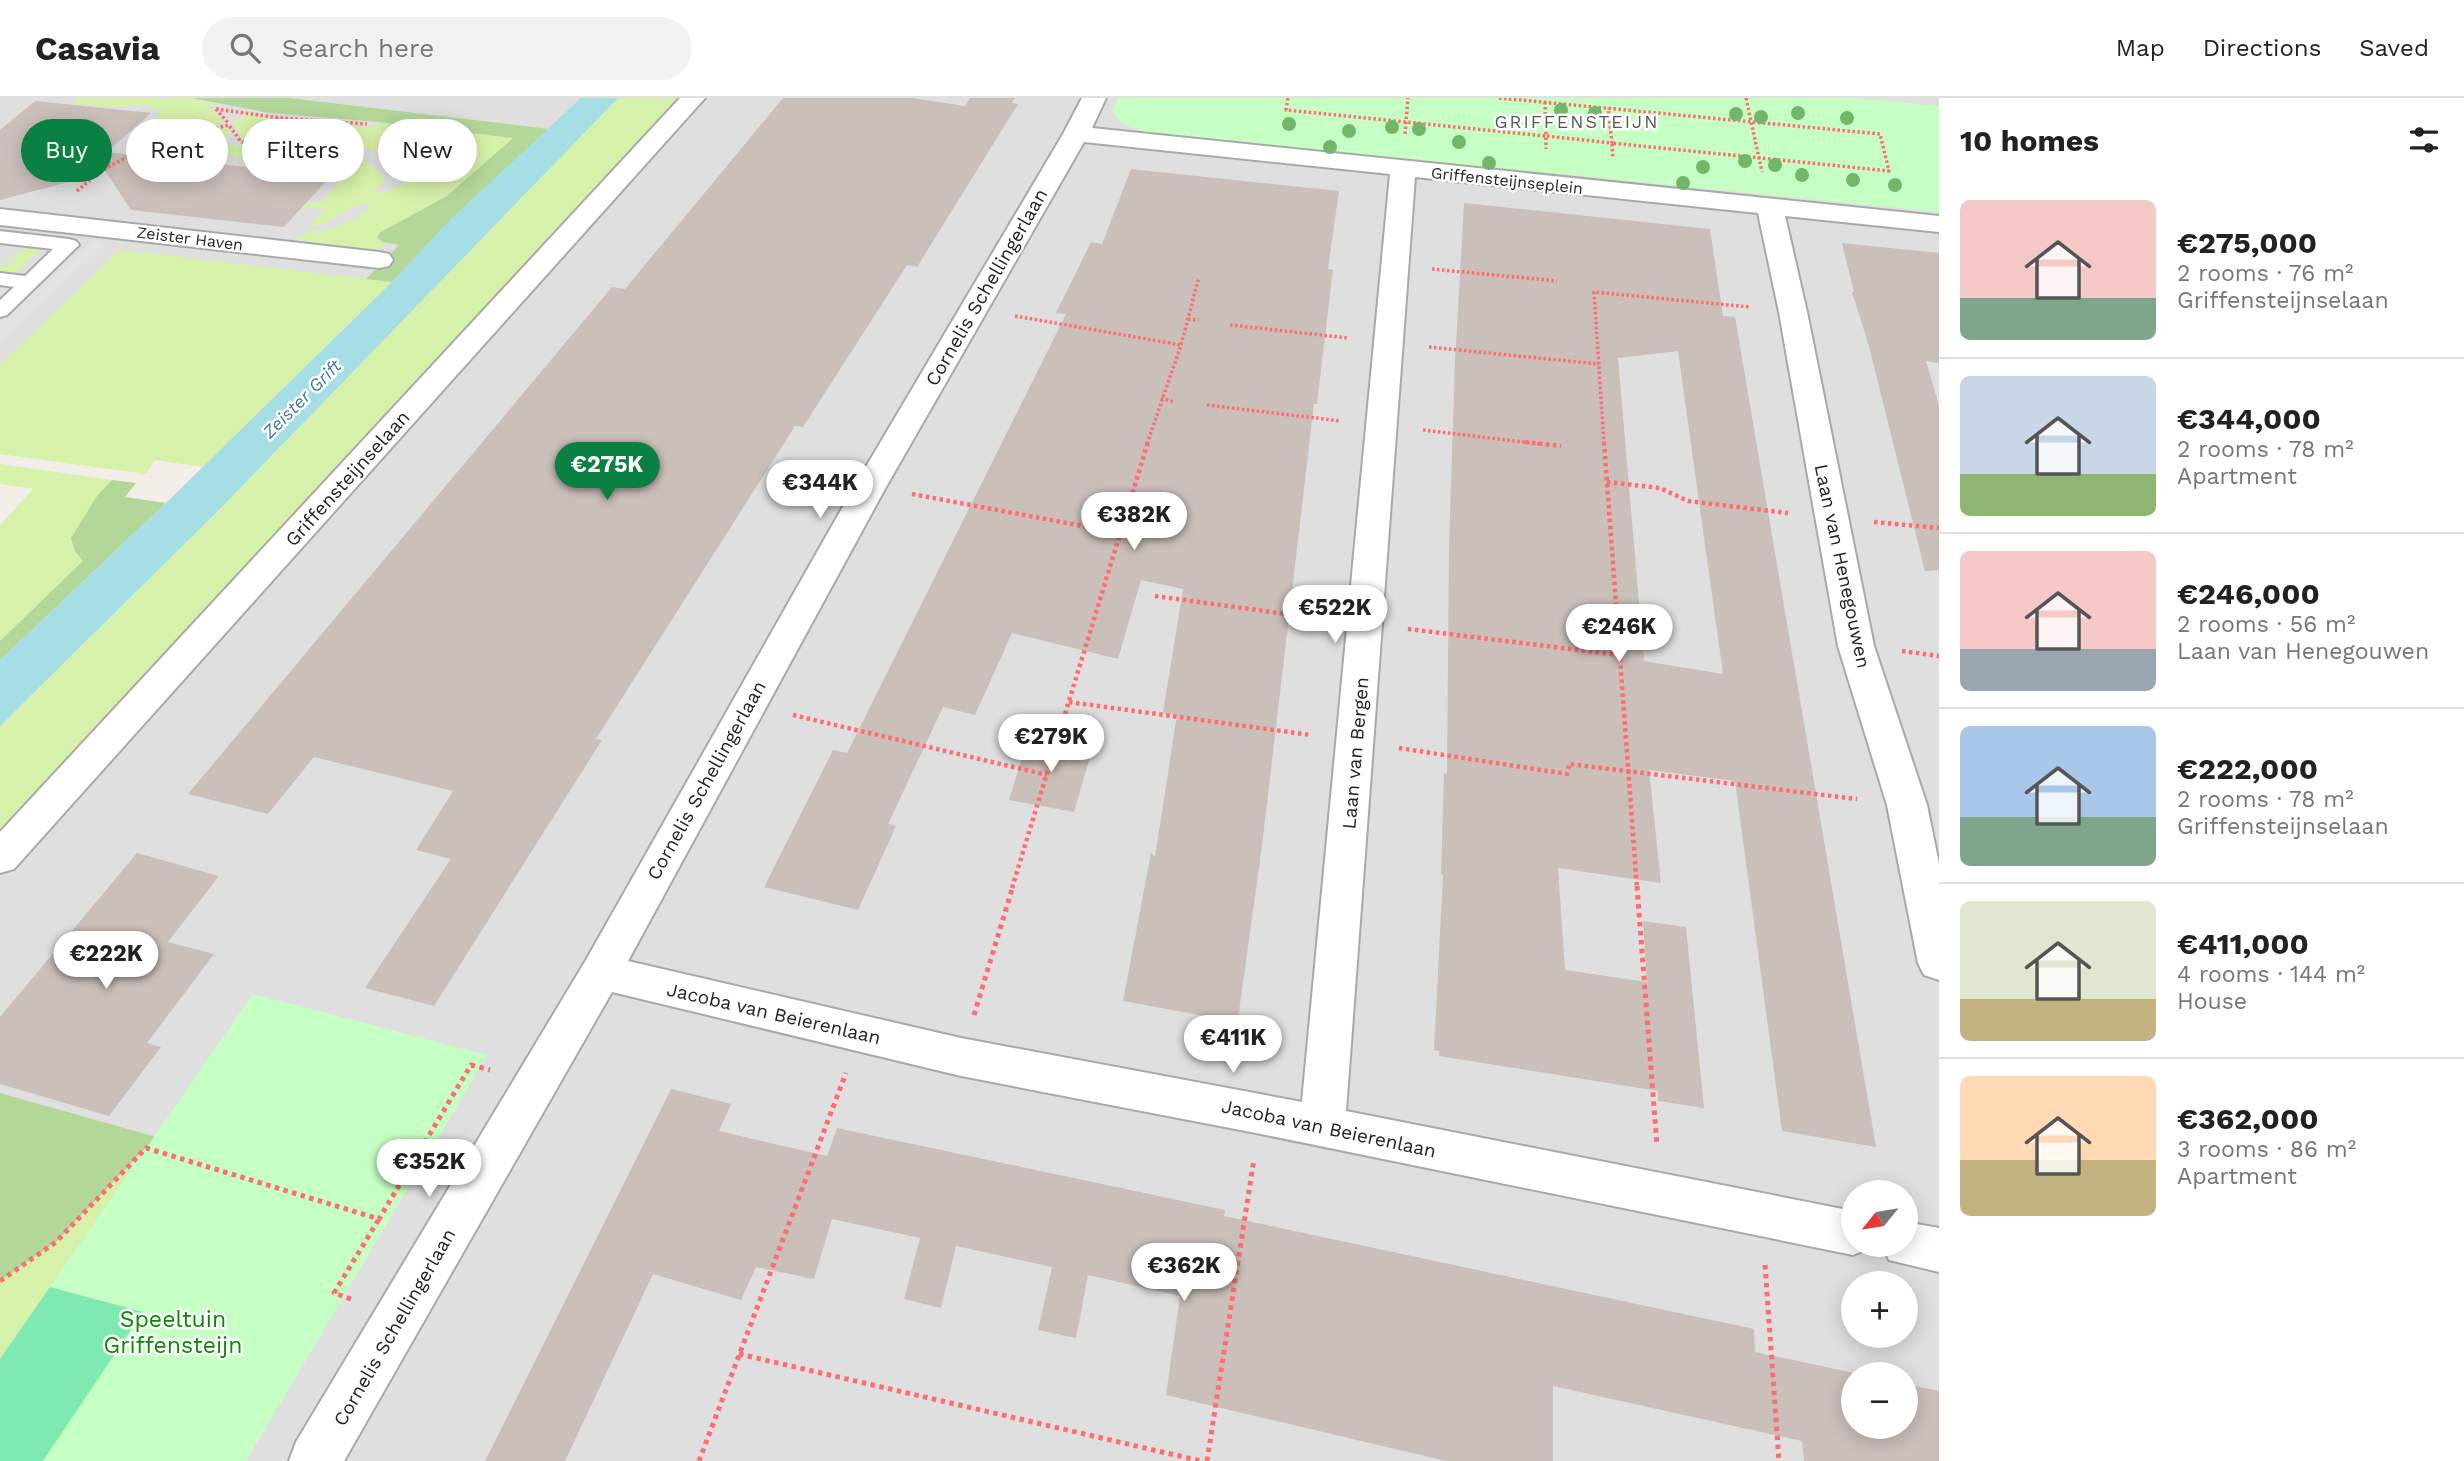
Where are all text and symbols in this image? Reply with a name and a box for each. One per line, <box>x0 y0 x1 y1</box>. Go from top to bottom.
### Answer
search box <box>202 17 692 80</box>
text: Casavia <box>35 29 160 68</box>
icon: search <box>226 29 264 67</box>
text: Search here <box>282 33 434 63</box>
text: Map <box>2116 34 2165 62</box>
text: Directions <box>2203 34 2321 62</box>
text: Saved <box>2359 34 2429 62</box>
district label: GRIFFENSTEIJN <box>1494 111 1660 132</box>
chip: Buy <box>21 119 112 182</box>
chip: Rent <box>126 119 228 182</box>
chip: Filters <box>242 119 364 182</box>
chip: New <box>378 119 477 182</box>
icon: filters <box>2405 121 2443 159</box>
text: 10 homes <box>1960 123 2099 158</box>
street label: Griffensteijnseplein <box>1430 163 1584 198</box>
street label: Cornelis Schellingerlaan <box>920 184 1052 390</box>
street label: Zeister Haven <box>136 223 244 254</box>
text: €275,000 <box>2177 225 2317 260</box>
icon: home <box>2016 228 2100 312</box>
text: 2 rooms · 76 m² <box>2177 260 2353 287</box>
text: Griffensteijnselaan <box>2177 287 2389 314</box>
water label: Zeister Grift <box>257 355 346 443</box>
text: €344,000 <box>2177 401 2321 436</box>
icon: home <box>2016 404 2100 488</box>
street label: Griffensteijnselaan <box>280 406 414 551</box>
text: 2 rooms · 78 m² <box>2177 436 2354 463</box>
pin: €275K <box>558 442 656 502</box>
text: €275K <box>571 451 643 478</box>
pin: €344K <box>771 460 869 520</box>
street label: Laan van Henegouwen <box>1810 462 1875 670</box>
text: Apartment <box>2177 463 2297 490</box>
text: €344K <box>782 469 858 496</box>
pin: €382K <box>1085 492 1183 552</box>
text: €382K <box>1097 501 1171 528</box>
text: €246,000 <box>2177 576 2320 611</box>
icon: home <box>2016 579 2100 663</box>
pin: €522K <box>1286 586 1384 645</box>
text: €522K <box>1299 594 1371 621</box>
pin: €246K <box>1570 604 1668 664</box>
text: 2 rooms · 56 m² <box>2177 611 2355 638</box>
text: €246K <box>1582 613 1656 640</box>
text: Laan van Henegouwen <box>2177 638 2429 665</box>
street label: Laan van Bergen <box>1337 676 1374 830</box>
street label: Cornelis Schellingerlaan <box>642 677 771 884</box>
pin: €279K <box>1002 714 1100 774</box>
text: €279K <box>1014 723 1088 750</box>
text: €222,000 <box>2177 751 2318 786</box>
icon: home <box>2016 754 2100 838</box>
text: 2 rooms · 78 m² <box>2177 786 2354 813</box>
text: Griffensteijnselaan <box>2177 813 2389 840</box>
text: €411,000 <box>2177 926 2309 961</box>
icon: home <box>2016 929 2100 1013</box>
pin: €222K <box>57 932 155 991</box>
text: €222K <box>69 940 143 967</box>
text: 4 rooms · 144 m² <box>2177 961 2365 988</box>
street label: Jacoba van Beierenlaan <box>665 978 883 1049</box>
text: House <box>2177 988 2247 1015</box>
pin: €411K <box>1184 1016 1282 1075</box>
text: €411K <box>1200 1024 1266 1051</box>
street label: Jacoba van Beierenlaan <box>1220 1095 1438 1162</box>
text: €362,000 <box>2177 1101 2319 1136</box>
icon: home <box>2016 1104 2100 1188</box>
text: 3 rooms · 86 m² <box>2177 1136 2356 1163</box>
pin: €352K <box>380 1140 478 1199</box>
text: €352K <box>393 1148 465 1175</box>
text: Apartment <box>2177 1163 2297 1190</box>
north arrow <box>1841 1180 1918 1256</box>
map controls <box>1841 1180 1918 1439</box>
street label: Cornelis Schellingerlaan <box>328 1224 460 1430</box>
pin: €362K <box>1135 1244 1233 1303</box>
text: €362K <box>1147 1252 1221 1279</box>
button: + <box>1841 1271 1918 1348</box>
park label: Speeltuin Griffensteijn <box>104 1306 242 1359</box>
button: − <box>1841 1362 1918 1439</box>

